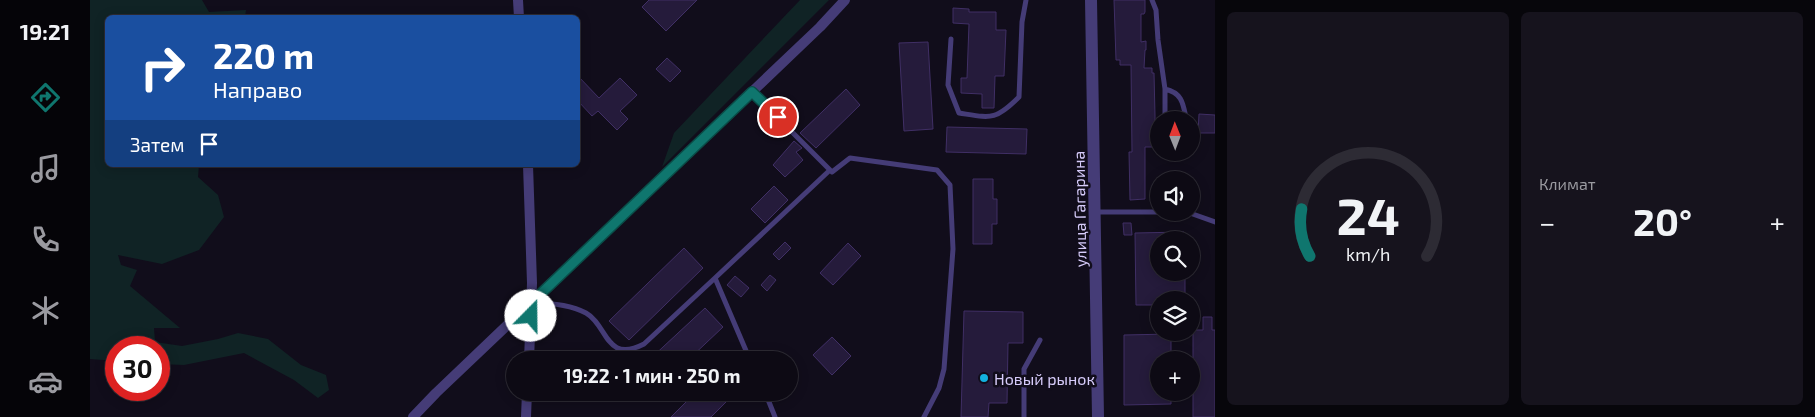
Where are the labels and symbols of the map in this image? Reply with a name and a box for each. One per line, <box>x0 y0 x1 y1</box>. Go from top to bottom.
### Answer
pin <box>757 96 799 138</box>
north arrow <box>1150 111 1200 161</box>
street label: улица Гагарина <box>1068 151 1091 267</box>
position arrow <box>504 289 556 341</box>
speed limit sign: 30 <box>105 336 170 401</box>
place label: Новый рынок <box>994 369 1095 388</box>
marker: Новый рынок <box>978 372 990 384</box>

